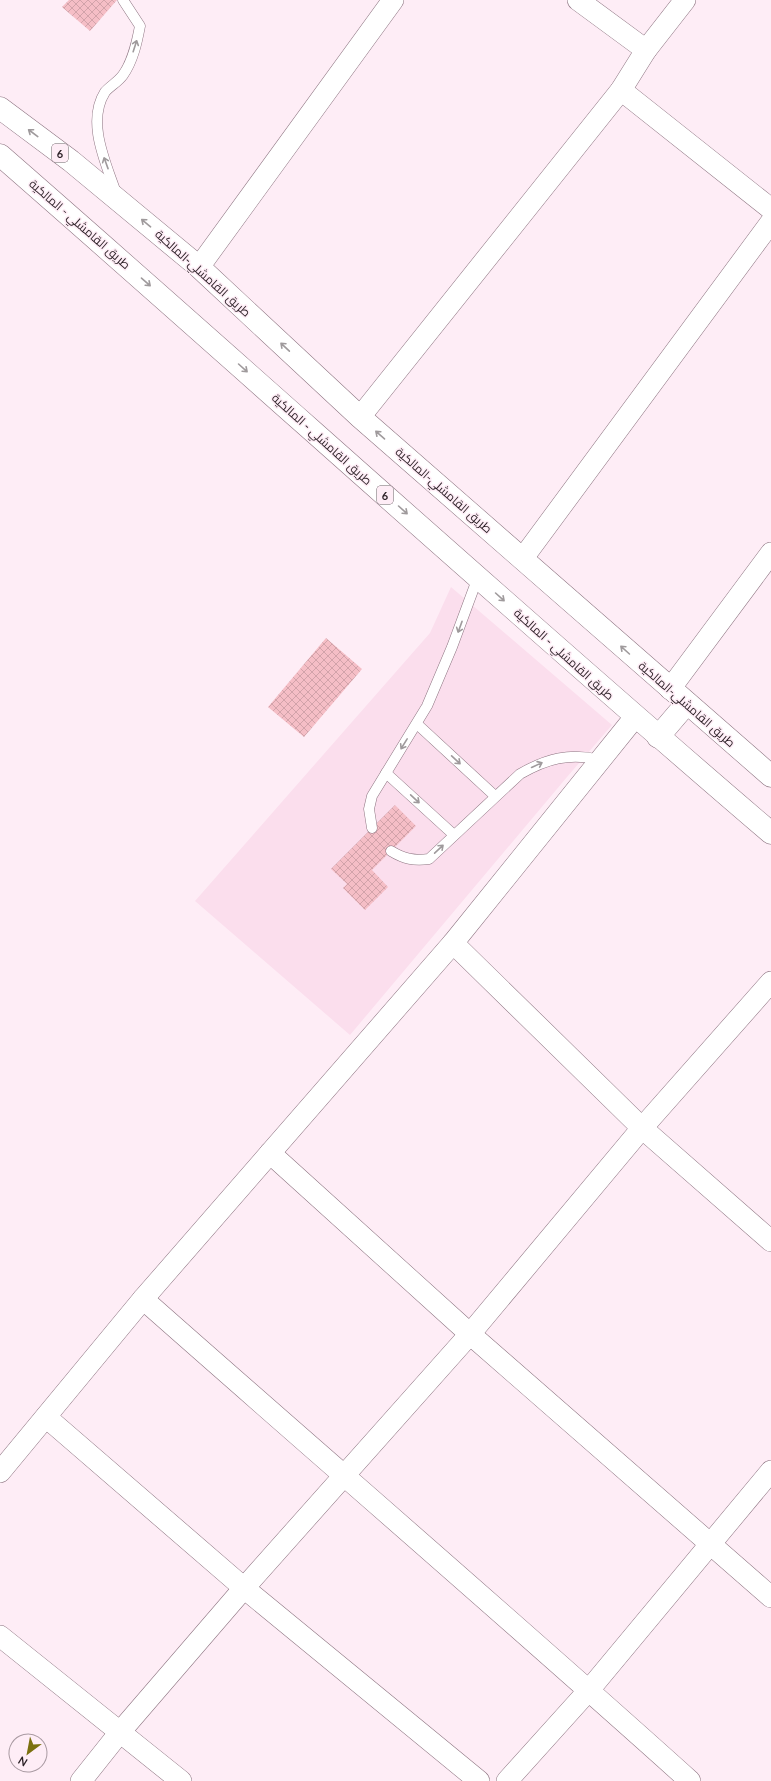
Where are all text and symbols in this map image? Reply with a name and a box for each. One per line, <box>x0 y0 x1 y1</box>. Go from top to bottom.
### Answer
one-way arrow <box>132 40 139 53</box>
one-way arrow <box>28 129 39 137</box>
road number: 6 <box>52 144 68 162</box>
one-way arrow <box>102 157 109 170</box>
street label: طريق القامشلي - المالكية <box>24 176 134 274</box>
one-way arrow <box>141 218 152 227</box>
street label: طريق القامشلي-المالكية <box>150 226 254 322</box>
one-way arrow <box>140 277 151 286</box>
one-way arrow <box>280 342 290 351</box>
one-way arrow <box>238 363 248 373</box>
street label: طريق القامشلي - المالكية <box>267 390 375 490</box>
one-way arrow <box>375 430 386 439</box>
street label: طريق القامشلي-المالكية <box>391 444 495 538</box>
road number: 6 <box>377 486 393 504</box>
one-way arrow <box>398 506 408 515</box>
one-way arrow <box>495 592 505 601</box>
street label: طريق القامشلي - المالكية <box>509 605 617 705</box>
one-way arrow <box>455 621 463 633</box>
one-way arrow <box>620 645 631 654</box>
street label: طريق القامشلي-المالكية <box>634 658 738 752</box>
one-way arrow <box>400 738 408 749</box>
one-way arrow <box>451 755 461 765</box>
one-way arrow <box>530 761 542 768</box>
one-way arrow <box>410 795 420 804</box>
one-way arrow <box>434 845 444 854</box>
north arrow <box>8 1733 48 1773</box>
text: N <box>15 1754 29 1770</box>

